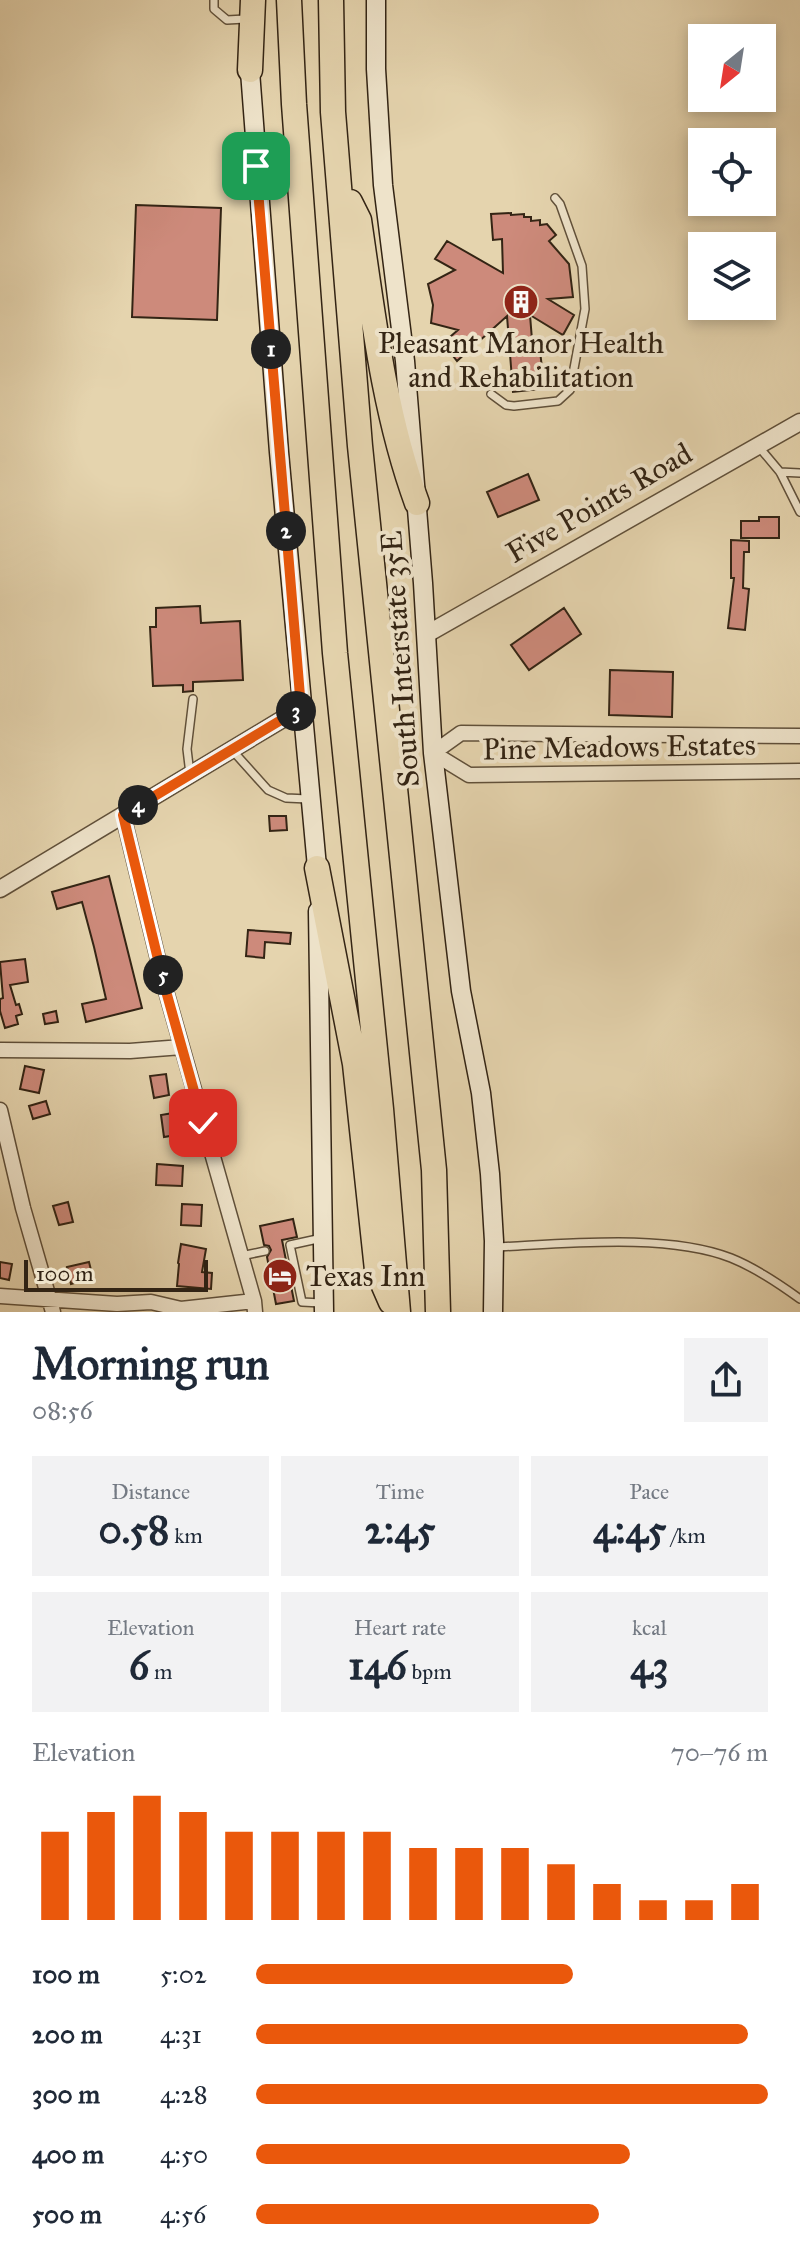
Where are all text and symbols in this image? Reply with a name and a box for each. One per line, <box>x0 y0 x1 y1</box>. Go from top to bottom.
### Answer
north arrow <box>688 24 776 112</box>
map controls <box>688 24 776 320</box>
button: locate <box>688 128 776 216</box>
pin <box>222 132 290 200</box>
icon: arrive <box>234 144 278 188</box>
button: layers <box>688 232 776 320</box>
building icon: Pleasant Manor Health and Rehabilitation <box>502 283 540 321</box>
place label: Pleasant Manor Health and Rehabilitation <box>378 325 664 395</box>
pin: 1 <box>251 329 291 369</box>
text: 1 <box>267 335 275 362</box>
street label: Five Points Road <box>500 435 698 571</box>
pin: 2 <box>266 511 306 551</box>
text: 2 <box>281 517 291 544</box>
street label: South Interstate 35E <box>373 530 427 788</box>
pin: 3 <box>276 691 316 731</box>
text: 3 <box>292 697 300 724</box>
street label: Pine Meadows Estates <box>482 727 756 767</box>
pin: 4 <box>118 785 158 825</box>
text: 4 <box>132 791 144 818</box>
pin: 5 <box>143 955 183 995</box>
text: 5 <box>158 961 168 988</box>
pin <box>169 1089 237 1157</box>
icon: check <box>181 1101 225 1145</box>
scale bar <box>24 1256 208 1292</box>
hotel icon: Texas Inn <box>261 1257 299 1295</box>
place label: Texas Inn <box>306 1258 425 1294</box>
text: 100 m <box>36 1260 93 1287</box>
text: Morning run <box>32 1337 269 1391</box>
button: share <box>684 1338 768 1422</box>
text: 08:56 <box>32 1394 93 1426</box>
text: Distance <box>111 1478 190 1505</box>
text: Time <box>376 1478 424 1505</box>
text: Pace <box>629 1478 669 1505</box>
text: 0.58 <box>98 1505 169 1554</box>
text: 2:45 <box>365 1505 435 1554</box>
text: 4:45 <box>593 1505 666 1554</box>
text: km <box>169 1522 203 1549</box>
text: /km <box>666 1522 706 1549</box>
text: Elevation <box>107 1614 194 1641</box>
text: Heart rate <box>354 1614 446 1641</box>
text: kcal <box>632 1614 667 1641</box>
text: 6 <box>129 1641 149 1690</box>
text: 146 <box>348 1641 407 1690</box>
text: 43 <box>630 1641 668 1690</box>
text: m <box>149 1658 173 1685</box>
text: bpm <box>407 1658 452 1685</box>
text: Elevation <box>32 1736 135 1768</box>
text: 70–76 m <box>671 1736 768 1768</box>
text: 100 m <box>32 1958 100 1990</box>
text: 5:02 <box>160 1958 207 1990</box>
text: 200 m <box>32 2018 103 2050</box>
text: 4:31 <box>160 2018 202 2050</box>
text: 300 m <box>32 2078 100 2110</box>
text: 4:28 <box>160 2078 208 2110</box>
text: 400 m <box>32 2138 104 2170</box>
text: 4:50 <box>160 2138 208 2170</box>
text: 500 m <box>32 2198 102 2230</box>
text: 4:56 <box>160 2198 206 2230</box>

